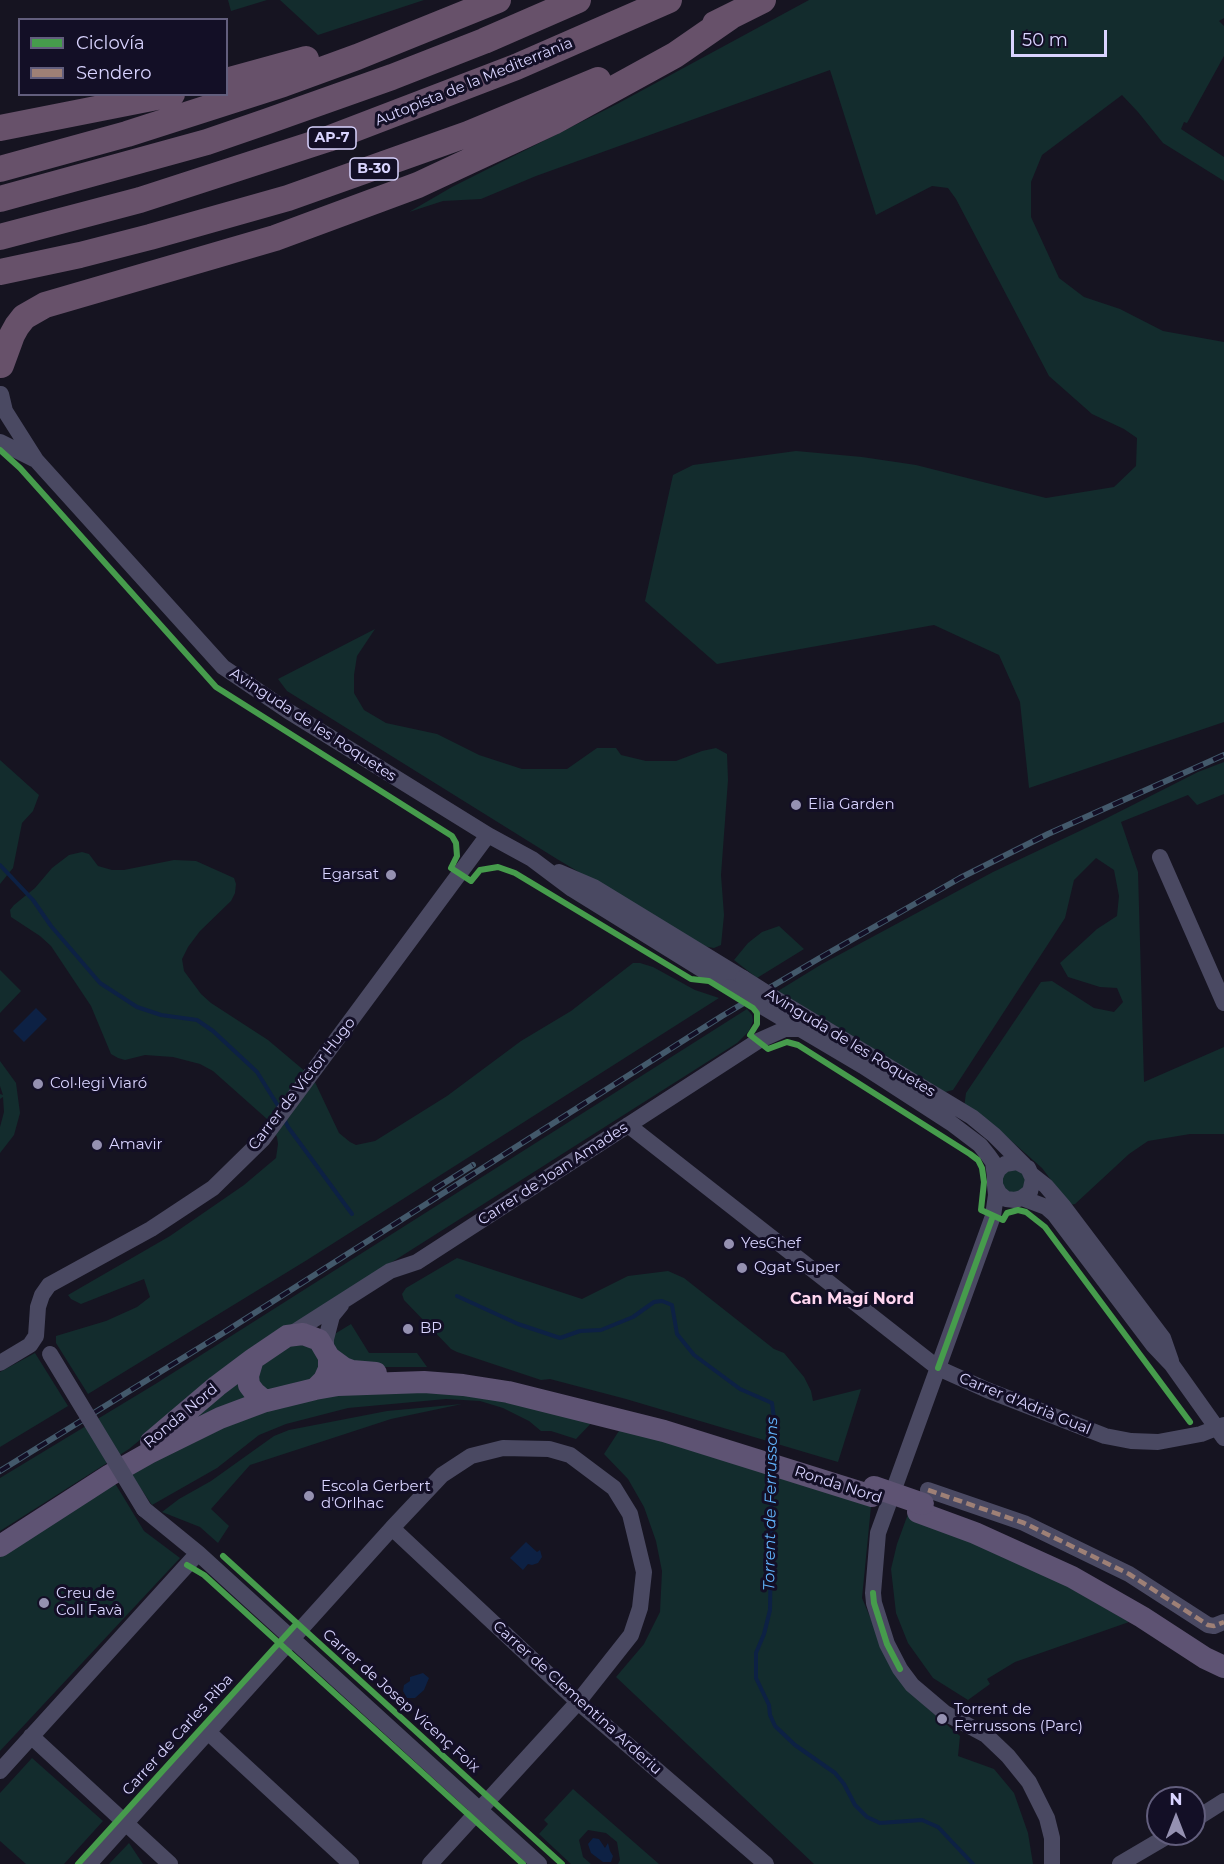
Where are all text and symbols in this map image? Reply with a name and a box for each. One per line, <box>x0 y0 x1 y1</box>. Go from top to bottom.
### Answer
legend <box>18 18 228 96</box>
scale bar <box>1014 18 1110 56</box>
text: 50 m <box>1022 29 1068 51</box>
text: Ciclovía <box>76 32 145 54</box>
street label: Autopista de la Mediterrània <box>373 34 575 130</box>
text: Sendero <box>76 62 151 84</box>
road number: AP-7 <box>308 127 356 149</box>
road number: B-30 <box>350 158 398 180</box>
street label: Avinguda de les Roquetes <box>226 664 400 786</box>
place label: Elia Garden <box>808 796 895 814</box>
marker: Elia Garden <box>789 798 803 812</box>
place label: Egarsat <box>322 866 379 884</box>
marker: Egarsat <box>384 868 398 882</box>
street label: Avinguda de les Roquetes <box>762 985 938 1101</box>
street label: Carrer de Víctor Hugo <box>245 1014 359 1154</box>
place label: Col·legi Viaró <box>50 1075 147 1093</box>
marker: Col·legi Viaró <box>31 1077 45 1091</box>
street label: Carrer de Joan Amades <box>475 1119 631 1229</box>
place label: Amavir <box>109 1136 163 1154</box>
marker: Amavir <box>90 1138 104 1152</box>
place label: YesChef <box>741 1235 801 1253</box>
marker: YesChef <box>722 1237 736 1251</box>
place label: Qgat Super <box>754 1259 840 1277</box>
marker: Qgat Super <box>735 1261 749 1275</box>
district label: Can Magí Nord <box>790 1289 914 1309</box>
place label: BP <box>420 1320 442 1338</box>
marker: BP <box>401 1322 415 1336</box>
street label: Carrer d'Adrià Gual <box>956 1369 1094 1439</box>
street label: Ronda Nord <box>140 1380 222 1452</box>
water label: Torrent de Ferrussons <box>760 1417 782 1591</box>
street label: Ronda Nord <box>792 1462 884 1508</box>
place label: Escola Gerbert d'Orlhac <box>321 1478 431 1513</box>
marker: Escola Gerbert d'Orlhac <box>302 1489 316 1503</box>
place label: Creu de Coll Favà <box>56 1585 122 1620</box>
marker: Creu de Coll Favà <box>37 1596 51 1610</box>
street label: Carrer de Clementina Arderiu <box>489 1617 665 1779</box>
street label: Carrer de Josep Vicenç Foix <box>319 1626 483 1776</box>
street label: Carrer de Carles Riba <box>119 1671 237 1799</box>
place label: Torrent de Ferrussons (Parc) <box>954 1701 1083 1736</box>
marker: Torrent de Ferrussons (Parc) <box>935 1712 949 1726</box>
north arrow <box>1146 1786 1206 1846</box>
text: N <box>1170 1790 1182 1809</box>

